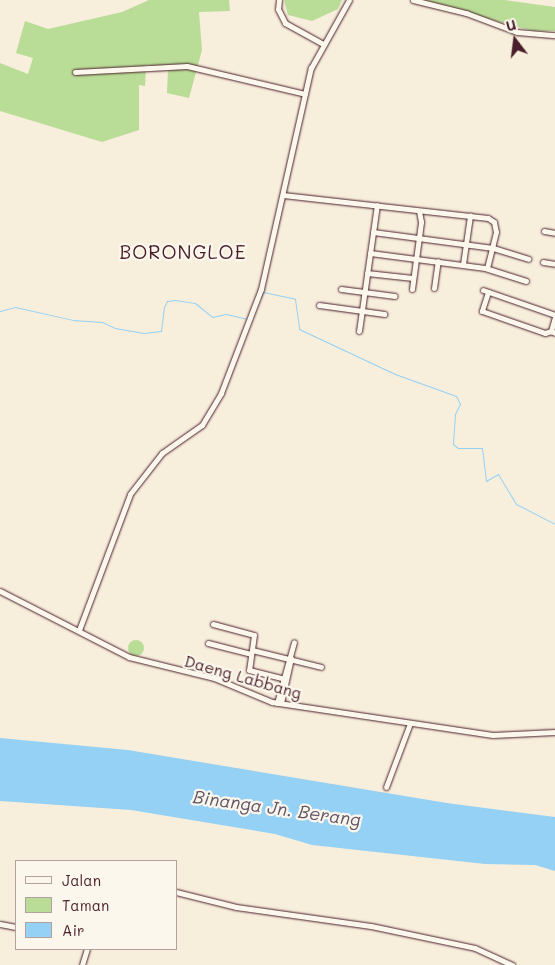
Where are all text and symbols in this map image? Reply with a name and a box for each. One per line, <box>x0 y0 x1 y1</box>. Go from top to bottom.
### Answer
north arrow <box>490 15 540 65</box>
text: U <box>504 15 518 35</box>
district label: BORONGLOE <box>118 241 248 263</box>
street label: Daeng Labbang <box>182 651 304 703</box>
water label: Binanga Jn. Berang <box>192 786 362 830</box>
legend <box>15 860 178 950</box>
text: Jalan <box>62 870 101 890</box>
text: Taman <box>62 895 109 915</box>
text: Air <box>62 920 85 940</box>

